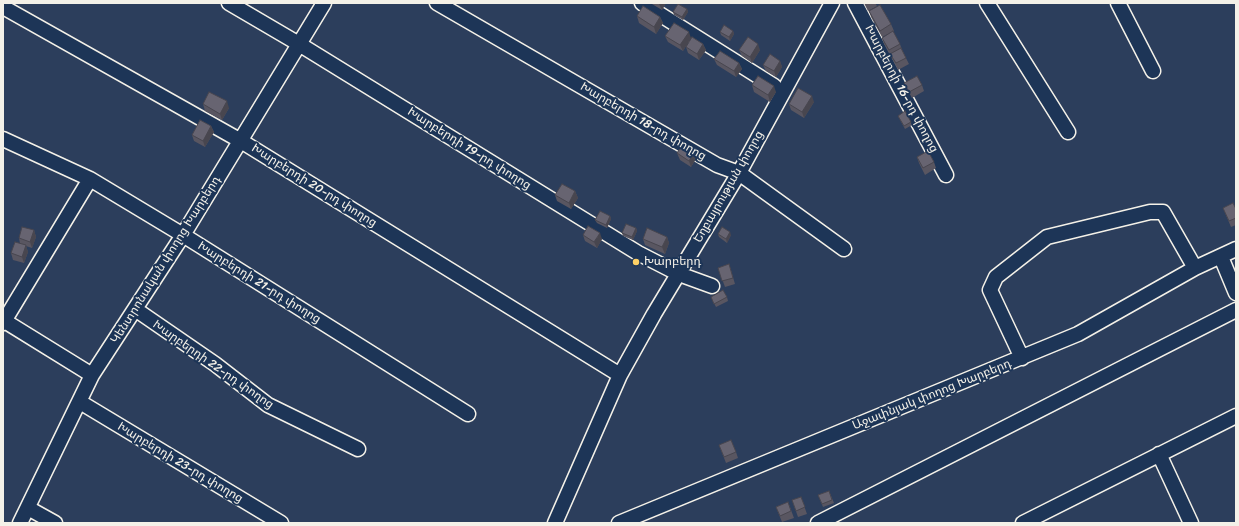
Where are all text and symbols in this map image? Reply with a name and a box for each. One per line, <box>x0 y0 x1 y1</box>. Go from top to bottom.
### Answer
street label: Խարբերդի 16-րդ փողոց <box>861 23 941 155</box>
street label: Խարբերդի 18-րդ փողոց <box>577 80 709 164</box>
street label: Խարբերդի 19-րդ փողոց <box>404 105 534 193</box>
street label: Եղբայրության փողոց <box>691 129 767 245</box>
street label: Խարբերդի 20-րդ փողոց <box>249 141 379 231</box>
street label: Կենտրոնական փողոց Խարբերդ <box>108 173 224 347</box>
street label: Խարբերդի 21-րդ փողոց <box>195 239 323 327</box>
place label: Խարբերդ <box>644 255 701 269</box>
marker: Խարբերդ <box>631 257 641 267</box>
street label: Խարբերդի 22-րդ փողոց <box>150 318 276 412</box>
street label: Աջափնյակ փողոց Խարբերդ <box>850 356 1014 434</box>
street label: Խարբերդի 23-րդ փողոց <box>115 420 245 506</box>

